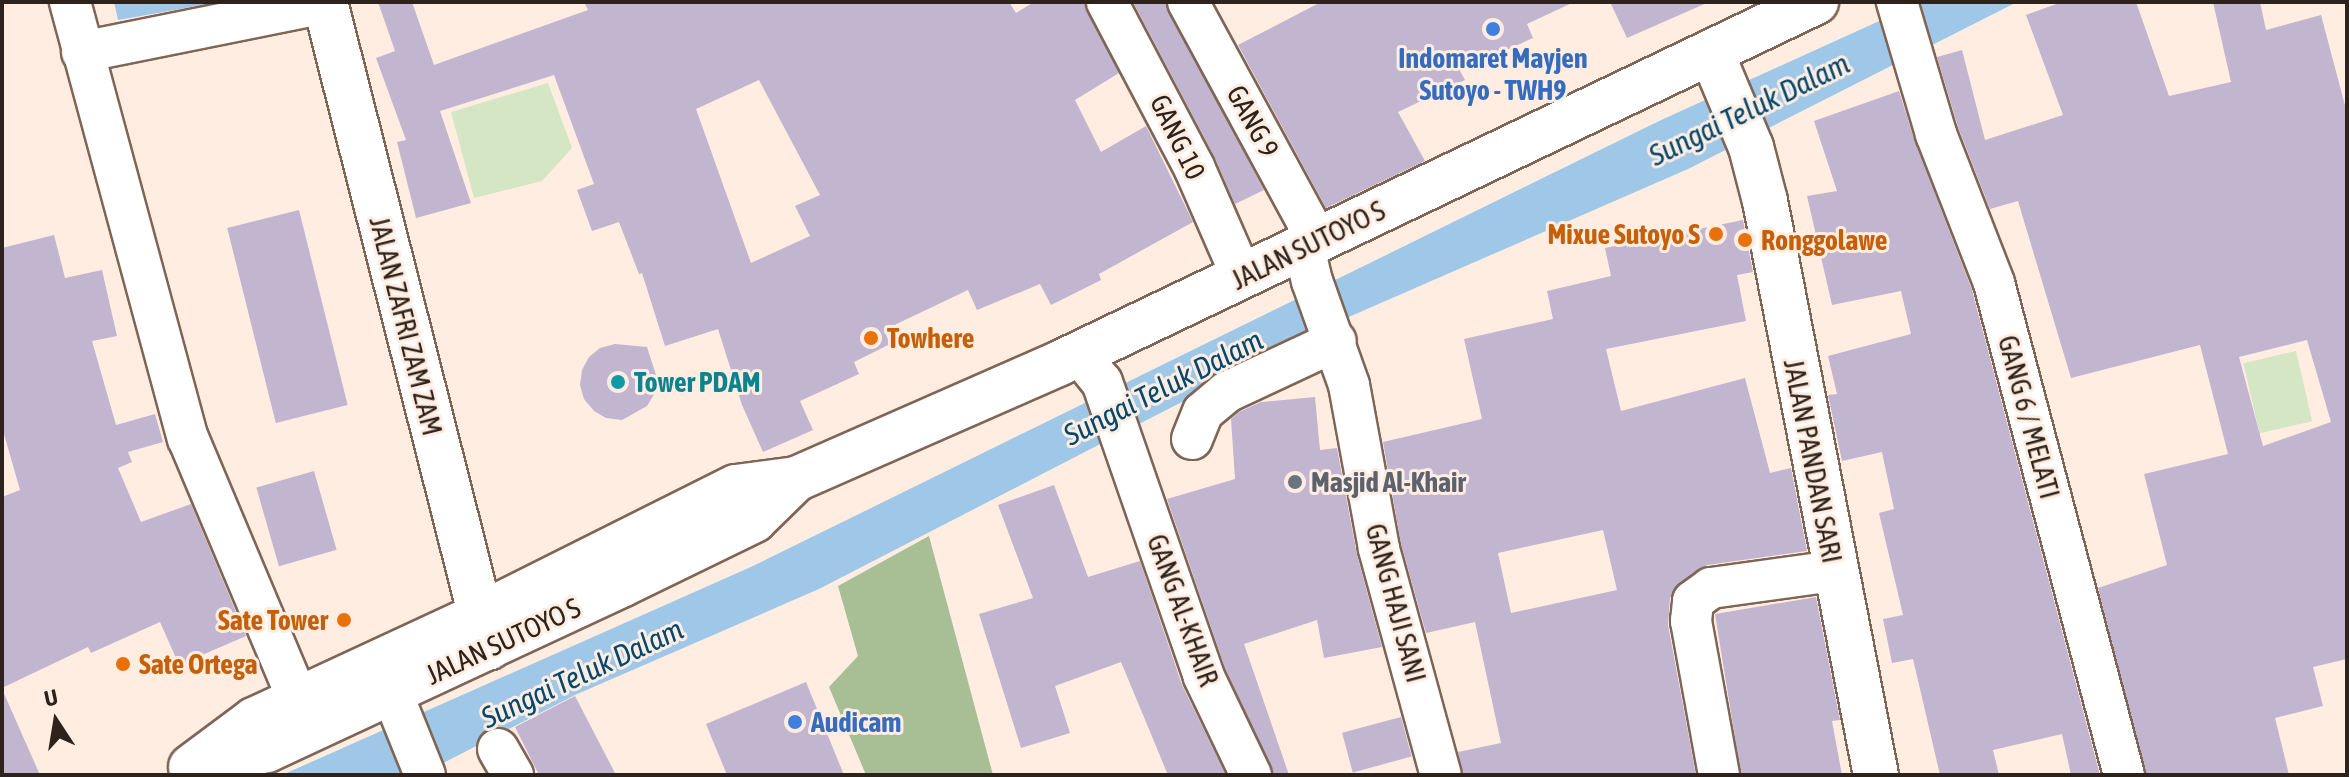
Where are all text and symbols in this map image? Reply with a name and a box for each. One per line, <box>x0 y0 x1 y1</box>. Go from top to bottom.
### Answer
marker: Indomaret Mayjen Sutoyo - TWH9 <box>1484 20 1502 38</box>
place label: Indomaret Mayjen Sutoyo - TWH9 <box>1398 41 1588 107</box>
water label: Sungai Teluk Dalam <box>1643 45 1855 173</box>
street label: GANG 9 <box>1220 79 1286 163</box>
street label: GANG 10 <box>1143 89 1213 185</box>
street label: JALAN SUTOYO S <box>1226 193 1390 297</box>
street label: JALAN ZAFRI ZAM ZAM <box>363 213 449 439</box>
place label: Mixue Sutoyo S <box>1547 217 1700 251</box>
place label: Ronggolawe <box>1761 223 1887 257</box>
marker: Mixue Sutoyo S <box>1707 225 1725 243</box>
marker: Ronggolawe <box>1736 231 1754 249</box>
place label: Towhere <box>887 321 974 355</box>
water label: Sungai Teluk Dalam <box>1057 321 1269 453</box>
marker: Towhere <box>862 329 880 347</box>
street label: GANG 6 / MELATI <box>1991 332 2067 502</box>
street label: JALAN PANDAN SARI <box>1777 356 1849 566</box>
place label: Tower PDAM <box>634 365 761 399</box>
marker: Tower PDAM <box>609 373 627 391</box>
place label: Masjid Al-Khair <box>1311 465 1466 499</box>
marker: Masjid Al-Khair <box>1286 473 1304 491</box>
street label: GANG HAJI SANI <box>1359 520 1433 686</box>
street label: GANG AL-KHAIR <box>1140 530 1226 690</box>
street label: JALAN SUTOYO S <box>420 591 586 691</box>
place label: Sate Tower <box>218 603 328 637</box>
water label: Sungai Teluk Dalam <box>475 610 689 736</box>
marker: Sate Tower <box>335 611 353 629</box>
place label: Sate Ortega <box>139 647 257 681</box>
marker: Sate Ortega <box>114 655 132 673</box>
north arrow <box>16 681 96 761</box>
text: U <box>42 683 60 712</box>
place label: Audicam <box>811 705 901 739</box>
marker: Audicam <box>786 713 804 731</box>

